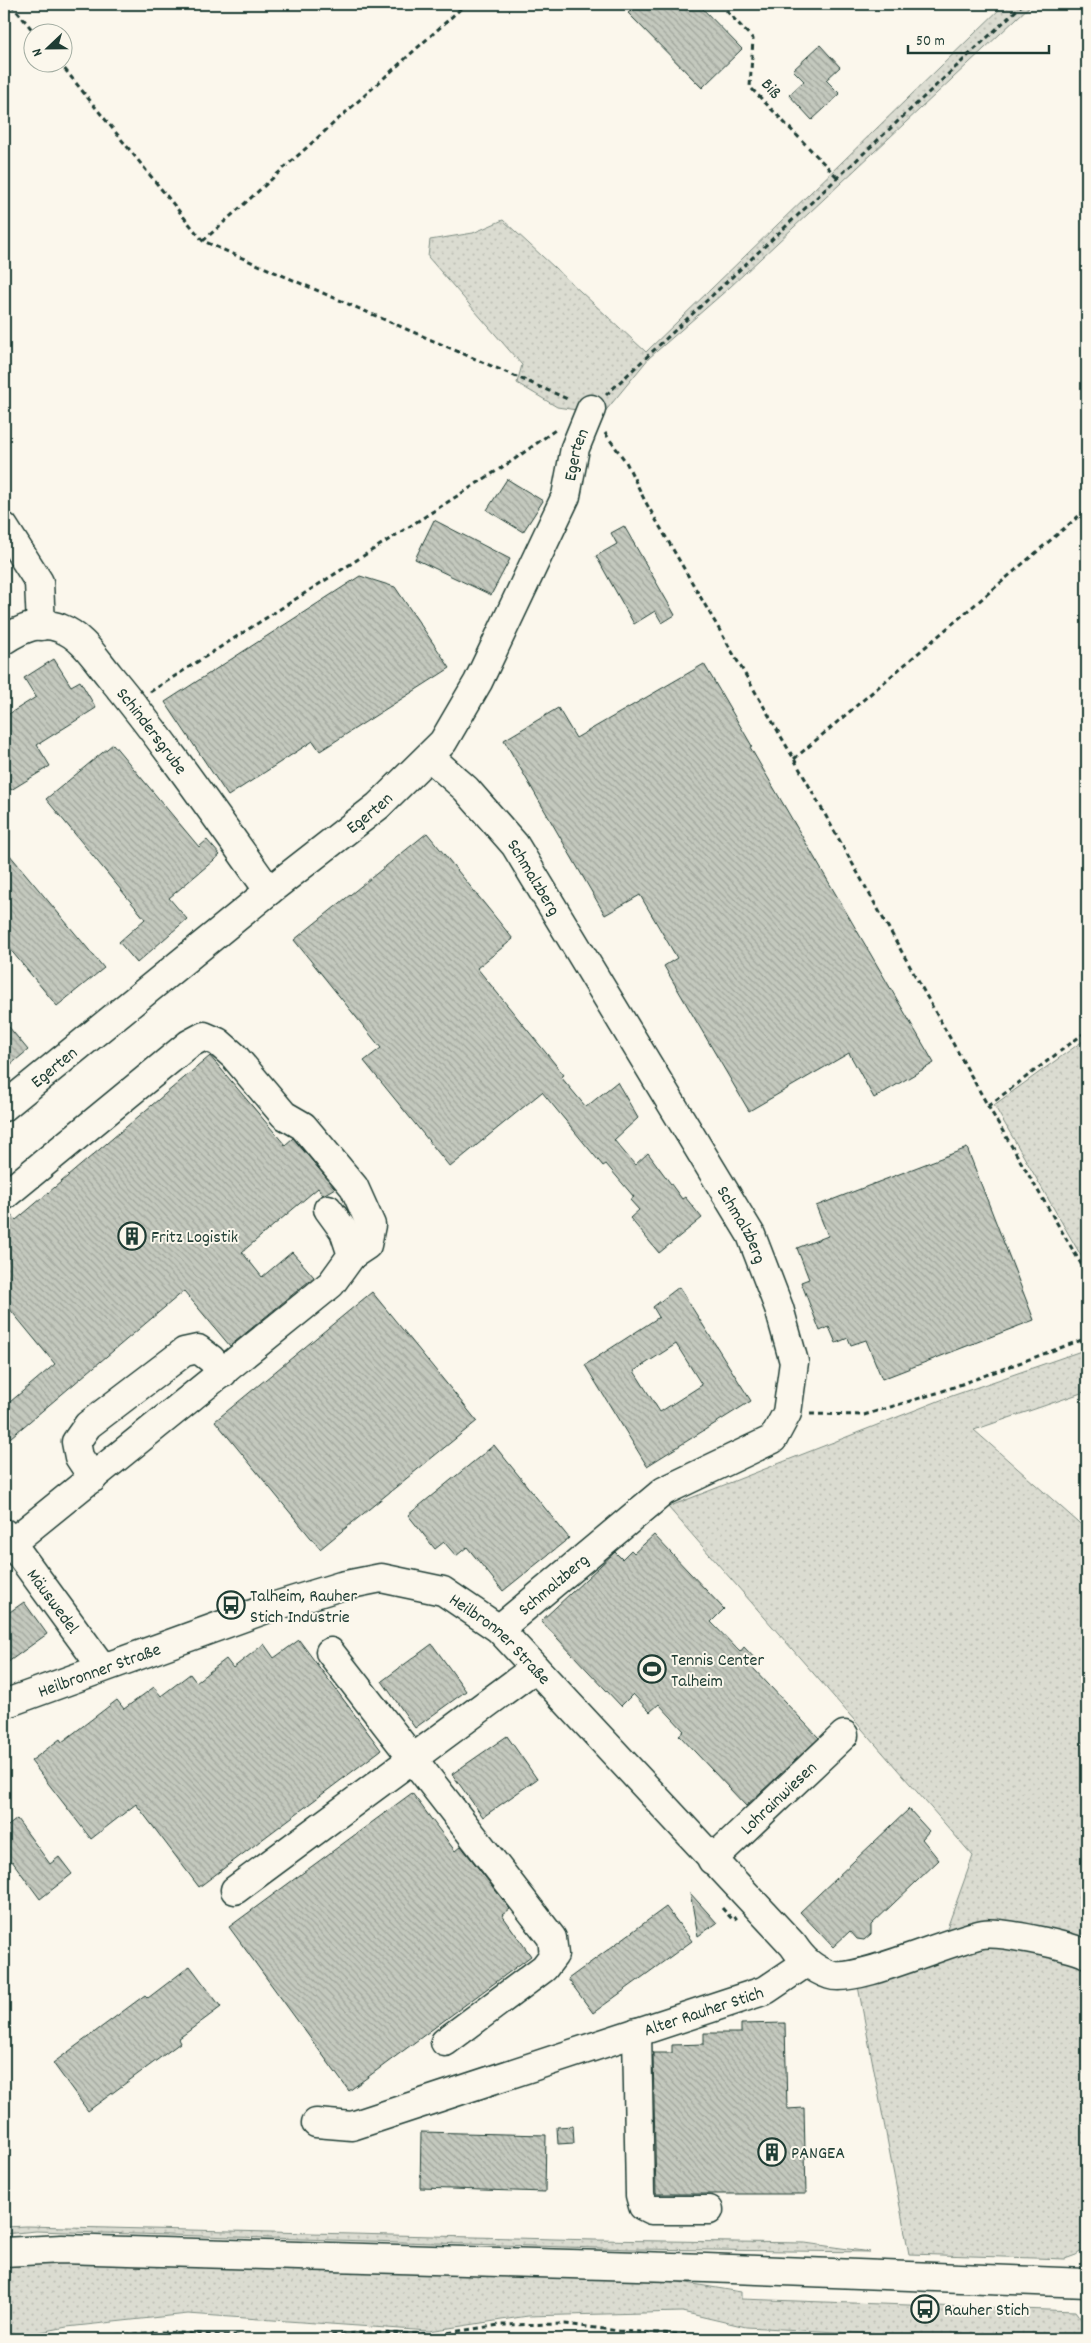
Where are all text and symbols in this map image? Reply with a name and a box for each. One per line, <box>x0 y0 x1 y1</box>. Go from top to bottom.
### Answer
north arrow <box>22 22 72 72</box>
scale bar <box>908 22 1050 54</box>
text: 50 m <box>916 31 945 53</box>
text: N <box>27 45 48 59</box>
street label: Biß <box>754 74 786 106</box>
street label: Egerten <box>559 425 597 483</box>
street label: Schindersgrube <box>109 683 192 781</box>
street label: Egerten <box>342 788 400 841</box>
street label: Schmalzberg <box>500 834 565 922</box>
street label: Egerten <box>27 1042 84 1095</box>
street label: Schmalzberg <box>709 1182 771 1268</box>
building icon: Fritz Logistik <box>117 1221 147 1251</box>
place label: Fritz Logistik <box>151 1226 238 1251</box>
street label: Schmalzberg <box>514 1549 596 1623</box>
street label: Mäuswedel <box>19 1565 84 1641</box>
place label: Talheim, Rauher Stich Industrie <box>250 1585 357 1631</box>
street label: Heilbronner Straße <box>443 1589 555 1692</box>
bus stop icon: Talheim, Rauher Stich Industrie <box>216 1590 246 1620</box>
street label: Heilbronner Straße <box>35 1638 165 1706</box>
place label: Tennis Center Talheim <box>671 1649 764 1695</box>
sports icon: Tennis Center Talheim <box>637 1654 667 1684</box>
street label: Lohrainwiesen <box>736 1757 824 1842</box>
street label: Alter Rauher Stich <box>641 1982 767 2044</box>
building icon: PANGEA <box>757 2137 787 2167</box>
place label: PANGEA <box>791 2142 845 2167</box>
bus stop icon: Rauher Stich <box>910 2294 940 2324</box>
place label: Rauher Stich <box>944 2299 1029 2324</box>

